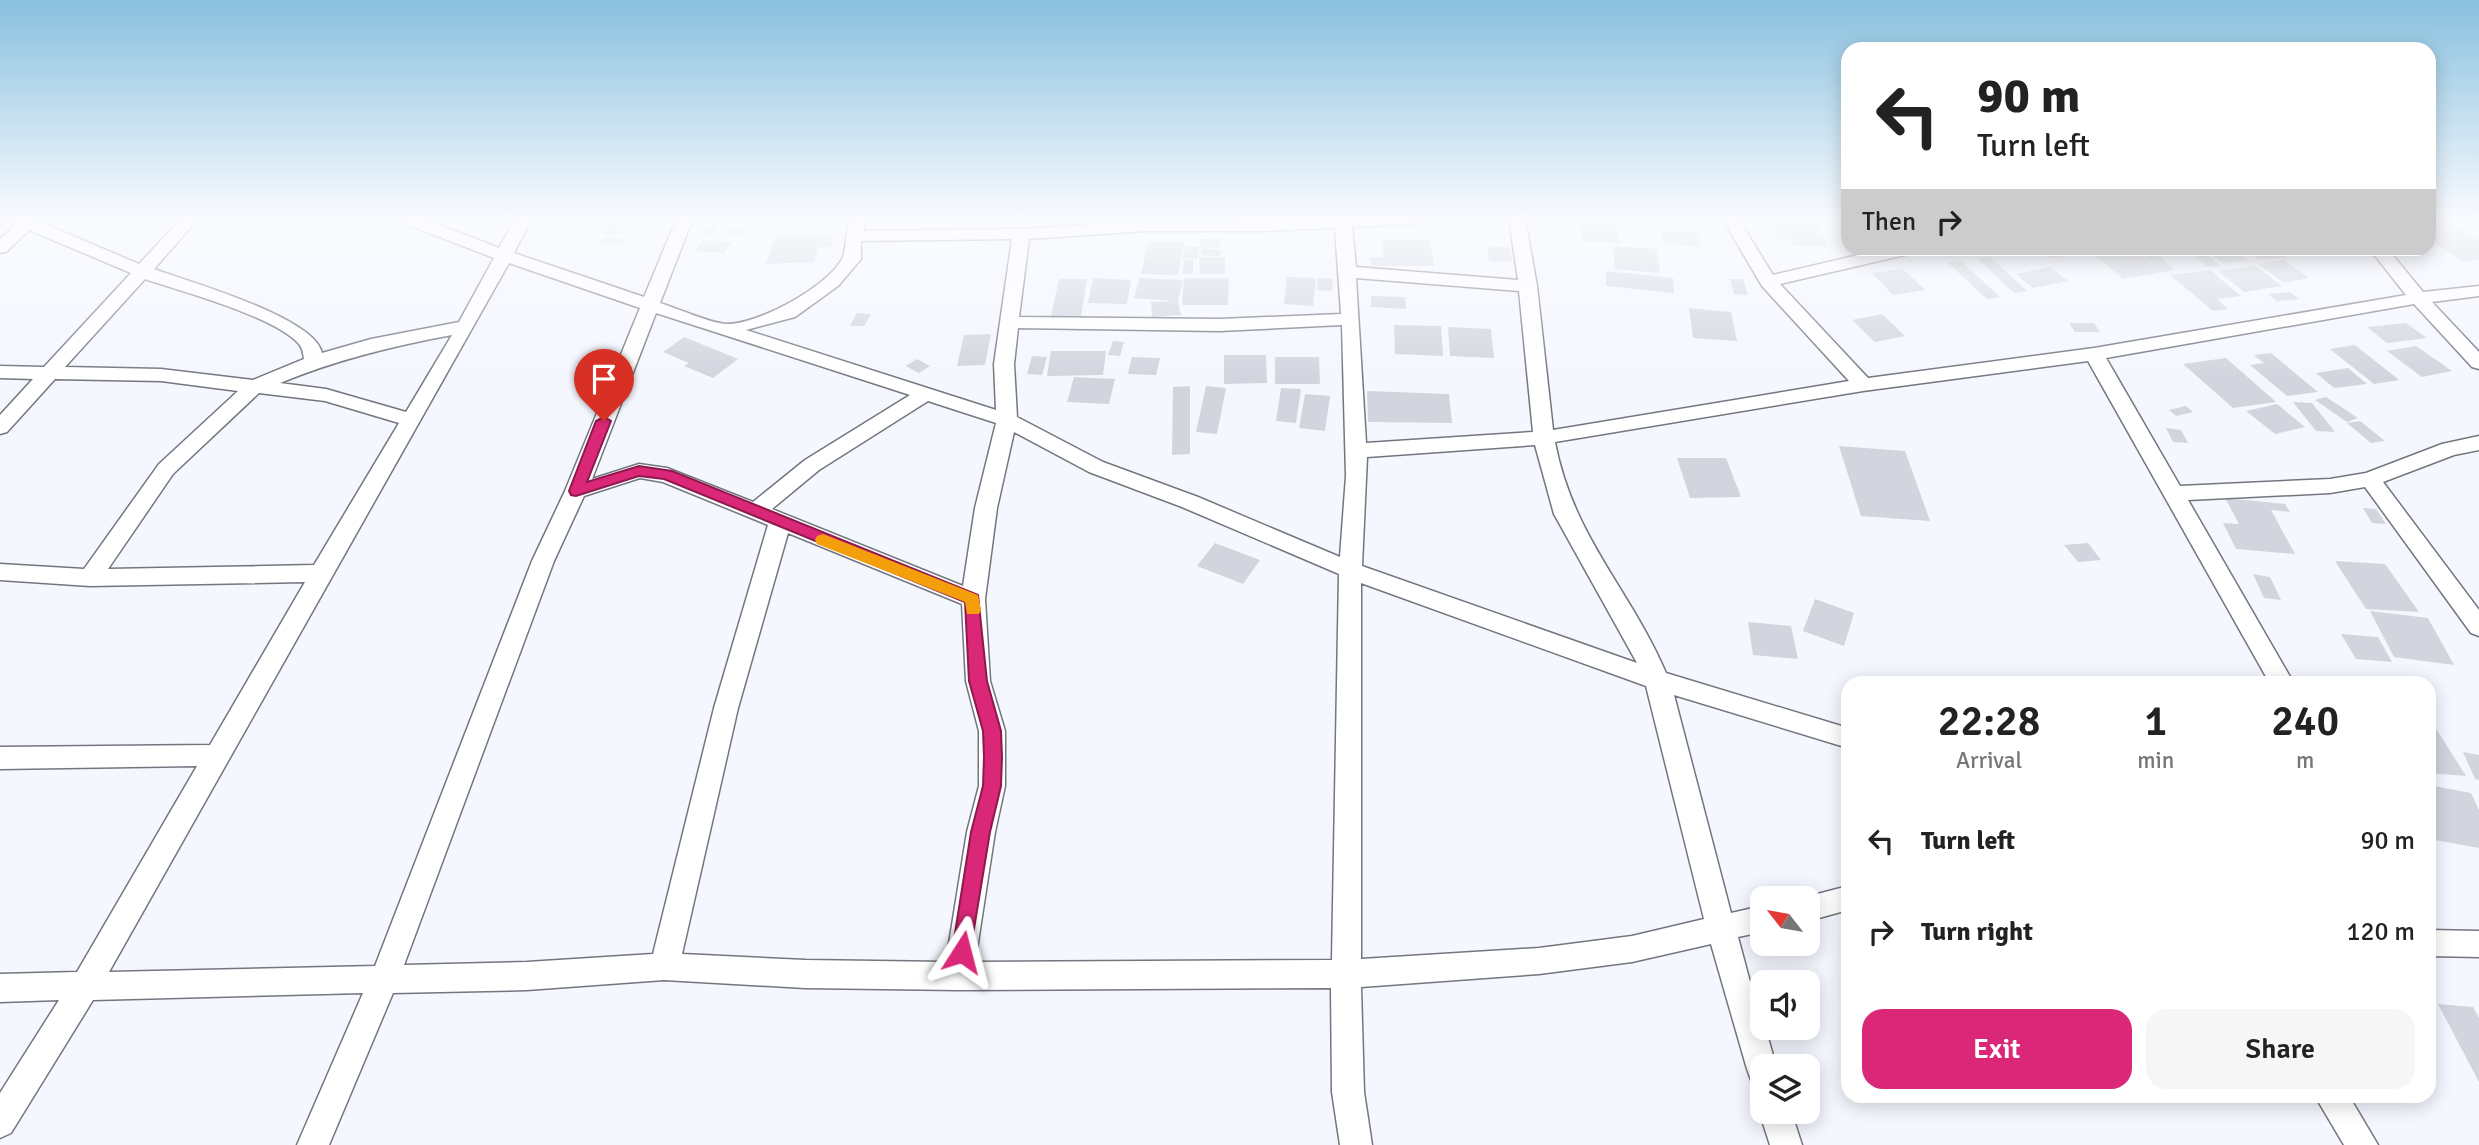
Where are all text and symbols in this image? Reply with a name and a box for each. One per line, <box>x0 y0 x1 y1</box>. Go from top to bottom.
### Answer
text: 90 m <box>1977 66 2080 126</box>
icon: left <box>1862 70 1953 161</box>
text: Turn left <box>1977 126 2090 165</box>
icon: right <box>1930 203 1968 241</box>
text: Then <box>1862 206 1916 238</box>
pin <box>574 349 634 421</box>
icon: arrive <box>585 360 623 398</box>
text: 22:28 <box>1938 696 2040 747</box>
text: 1 <box>2144 696 2167 747</box>
text: 240 <box>2271 696 2339 747</box>
text: Arrival <box>1956 746 2022 775</box>
text: min <box>2137 746 2174 775</box>
text: m <box>2296 746 2314 775</box>
icon: left <box>1862 822 1900 860</box>
text: Turn left <box>1921 825 2015 857</box>
text: 90 m <box>2360 825 2415 857</box>
north arrow <box>1750 886 1820 956</box>
map controls <box>1750 886 1820 1124</box>
icon: right <box>1862 913 1900 951</box>
position arrow <box>925 915 999 989</box>
text: Turn right <box>1921 916 2033 948</box>
text: 120 m <box>2346 916 2415 948</box>
button: sound <box>1750 970 1820 1040</box>
button: Exit <box>1862 1009 2132 1089</box>
button: Share <box>2146 1009 2415 1089</box>
button: layers <box>1750 1054 1820 1124</box>

